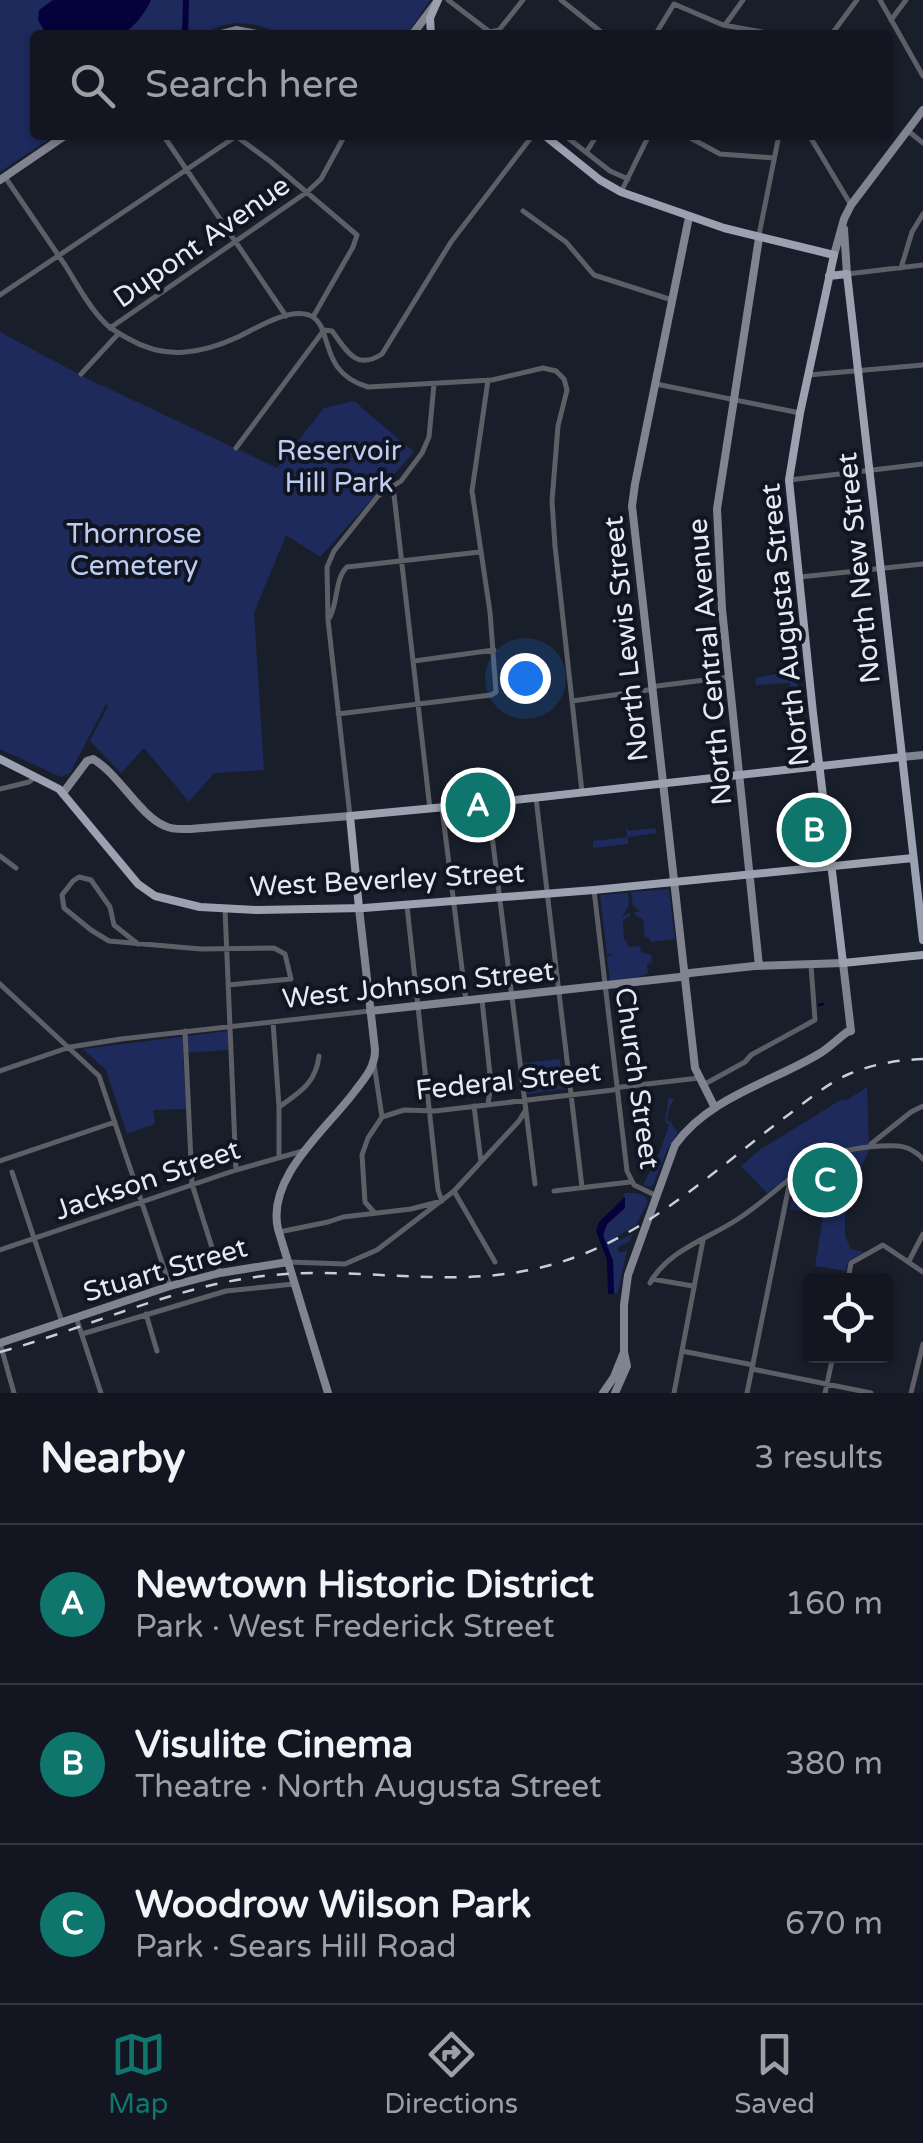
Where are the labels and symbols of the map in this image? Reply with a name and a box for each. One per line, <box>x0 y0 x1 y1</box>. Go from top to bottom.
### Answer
street label: Dupont Avenue <box>107 168 296 315</box>
park label: Reservoir Hill Park <box>276 434 402 500</box>
street label: North New Street <box>830 450 888 685</box>
street label: North Augusta Street <box>753 481 817 768</box>
street label: North Lewis Street <box>596 514 656 763</box>
park label: Thornrose Cemetery <box>66 517 202 583</box>
street label: North Central Avenue <box>681 517 739 807</box>
your location <box>500 653 551 704</box>
pin: A <box>446 768 510 842</box>
pin: B <box>782 792 846 868</box>
street label: West Beverley Street <box>249 856 526 904</box>
street label: West Johnson Street <box>280 954 556 1016</box>
street label: Church Street <box>607 985 667 1171</box>
street label: Federal Street <box>414 1054 603 1108</box>
street label: Jackson Street <box>50 1132 245 1228</box>
pin: C <box>792 1142 858 1218</box>
street label: Stuart Street <box>79 1230 251 1310</box>

